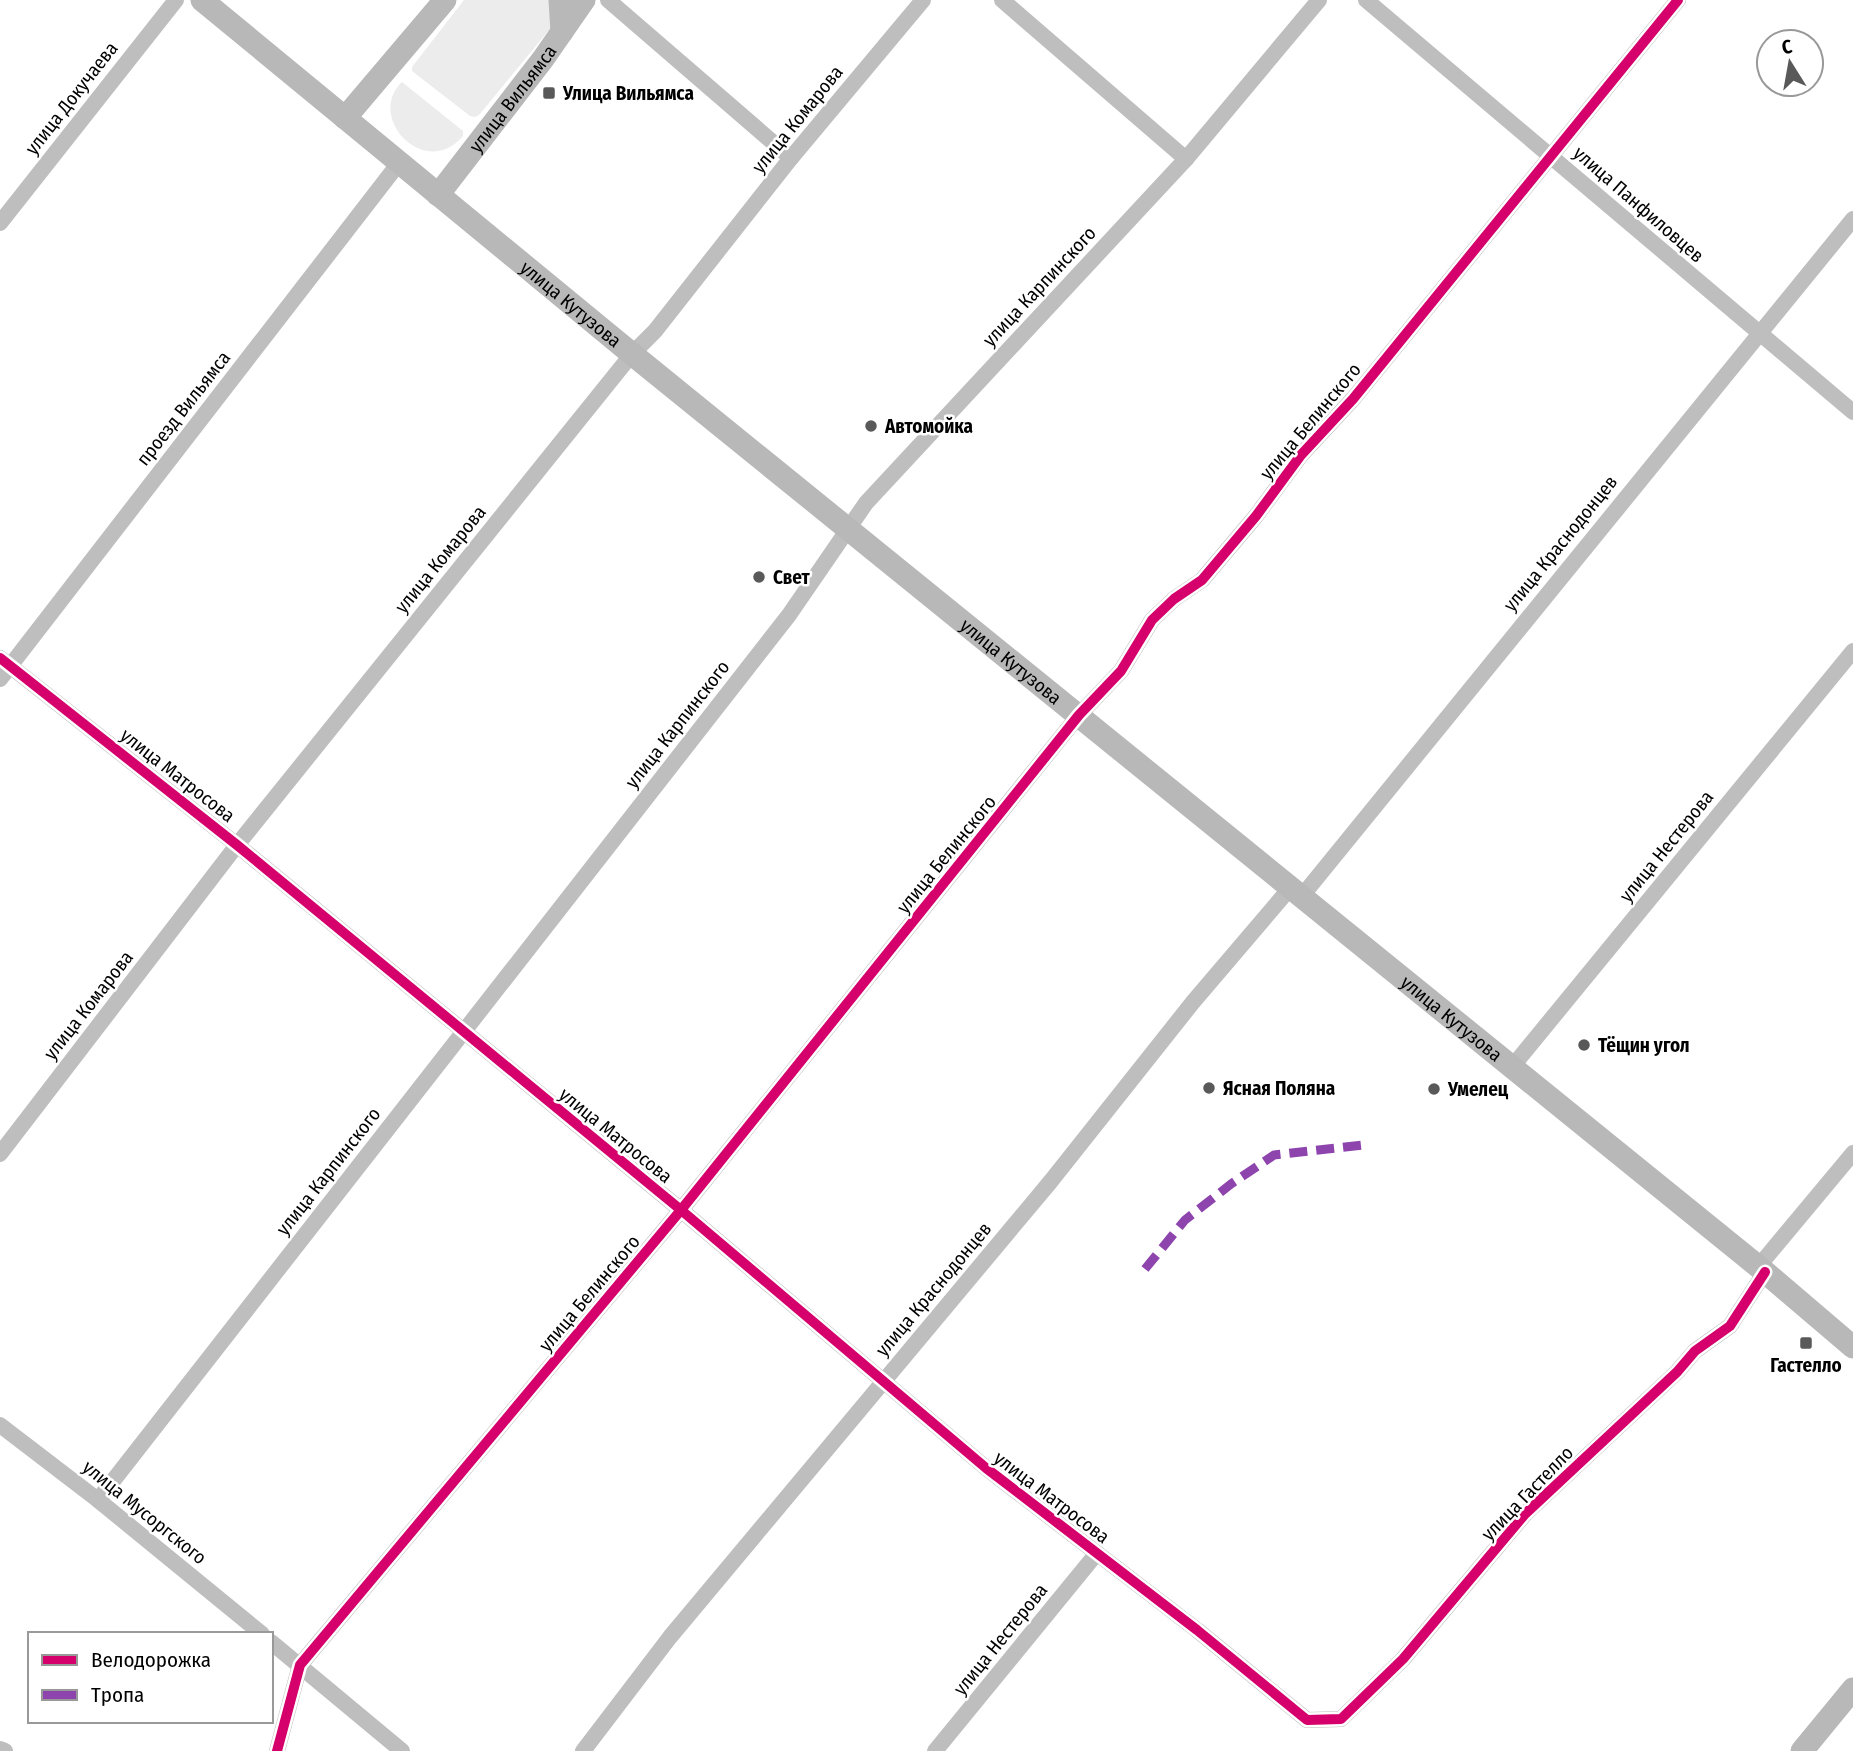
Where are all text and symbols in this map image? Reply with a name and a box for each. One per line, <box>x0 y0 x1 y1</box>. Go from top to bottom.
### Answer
north arrow <box>1755 28 1825 98</box>
text: С <box>1780 35 1794 59</box>
street label: улица Докучаева <box>20 37 123 159</box>
street label: улица Вильямса <box>464 40 561 157</box>
street label: улица Комарова <box>747 61 848 178</box>
place label: Улица Вильямса <box>562 82 694 105</box>
marker: Улица Вильямса <box>541 85 557 101</box>
street label: улица Панфиловцев <box>1569 141 1709 267</box>
street label: улица Карпинского <box>978 222 1101 351</box>
street label: улица Кутузова <box>516 256 626 352</box>
street label: проезд Вильямса <box>132 347 235 470</box>
street label: улица Белинского <box>1255 358 1366 484</box>
place label: Автомойка <box>884 415 973 438</box>
marker: Автомойка <box>863 418 879 434</box>
street label: улица Краснодонцев <box>1499 471 1622 616</box>
street label: улица Комарова <box>390 501 491 618</box>
place label: Свет <box>773 566 810 589</box>
marker: Свет <box>751 569 767 585</box>
street label: улица Кутузова <box>956 614 1066 709</box>
street label: улица Карпинского <box>620 656 734 793</box>
street label: улица Матросова <box>116 724 239 827</box>
street label: улица Нестерова <box>1615 786 1718 907</box>
street label: улица Белинского <box>892 791 1001 918</box>
street label: улица Комарова <box>39 946 138 1064</box>
street label: улица Кутузова <box>1396 971 1507 1066</box>
place label: Тёщин угол <box>1598 1034 1690 1057</box>
marker: Тёщин угол <box>1576 1037 1592 1053</box>
place label: Ясная Поляна <box>1223 1077 1335 1100</box>
place label: Умелец <box>1447 1078 1509 1101</box>
marker: Ясная Поляна <box>1201 1080 1217 1096</box>
marker: Умелец <box>1426 1081 1442 1097</box>
street label: улица Матросова <box>555 1083 677 1188</box>
street label: улица Карпинского <box>271 1103 385 1240</box>
street label: улица Краснодонцев <box>871 1218 996 1361</box>
street label: улица Белинского <box>534 1230 645 1356</box>
marker: Гастелло <box>1798 1335 1814 1351</box>
place label: Гастелло <box>1770 1354 1842 1377</box>
street label: улица Гастелло <box>1477 1441 1578 1545</box>
street label: улица Матросова <box>989 1446 1114 1548</box>
street label: улица Мусоргского <box>78 1455 211 1569</box>
street label: улица Нестерова <box>949 1579 1052 1700</box>
legend <box>28 1632 273 1723</box>
text: Велодорожка <box>91 1647 211 1673</box>
text: Тропа <box>91 1682 144 1708</box>

